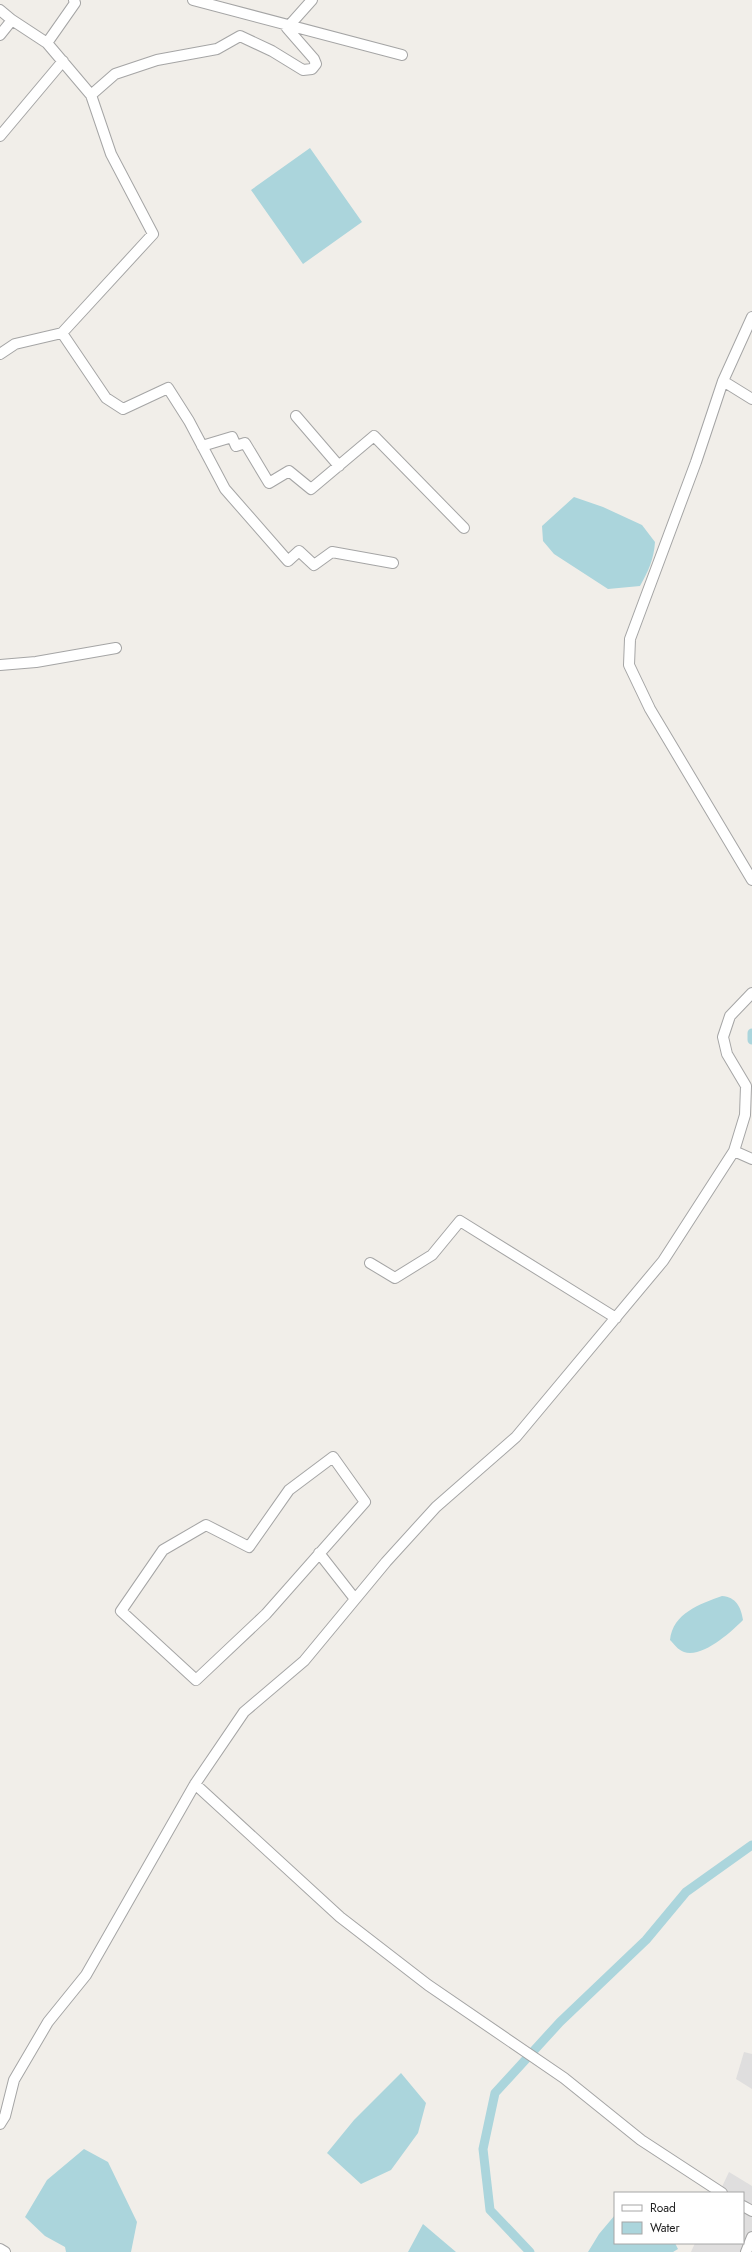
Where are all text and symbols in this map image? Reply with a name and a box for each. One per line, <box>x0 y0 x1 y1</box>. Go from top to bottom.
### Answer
legend <box>614 2192 744 2244</box>
text: Road <box>650 2199 676 2217</box>
text: Water <box>650 2219 681 2237</box>

